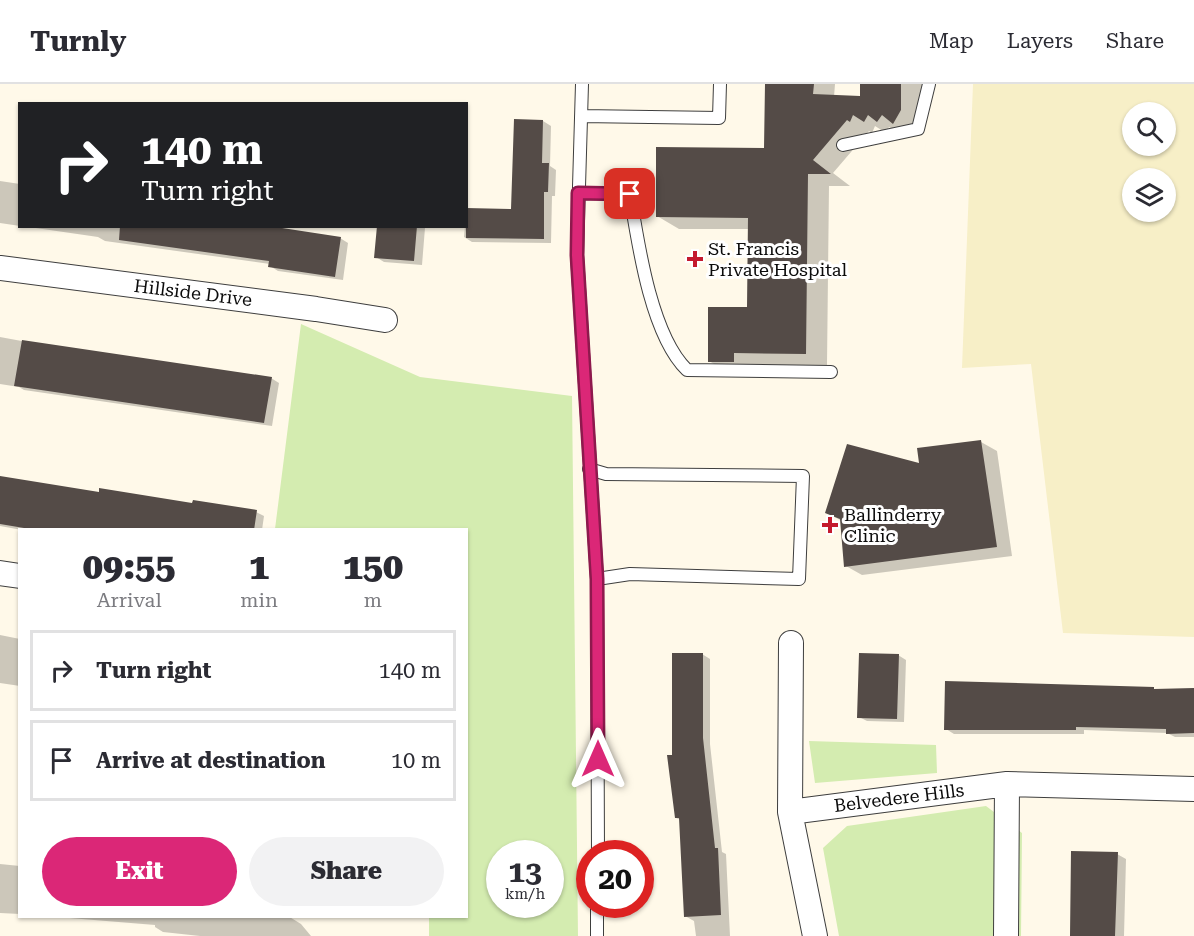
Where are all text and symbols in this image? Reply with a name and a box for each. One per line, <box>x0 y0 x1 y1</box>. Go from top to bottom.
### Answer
text: Turnly <box>30 25 126 58</box>
text: Map <box>929 29 974 53</box>
text: Layers <box>1007 29 1073 53</box>
text: Share <box>1106 29 1164 53</box>
map controls <box>1122 102 1176 222</box>
button: search <box>1122 102 1176 156</box>
text: 140 m <box>141 125 263 174</box>
icon: right <box>42 126 120 204</box>
pin <box>604 168 655 219</box>
button: layers <box>1122 168 1176 222</box>
text: Turn right <box>141 175 274 207</box>
icon: arrive <box>613 177 646 210</box>
place label: St. Francis Private Hospital <box>708 238 848 280</box>
marker: St. Francis Private Hospital <box>686 250 704 268</box>
street label: Hillside Drive <box>133 275 254 310</box>
place label: Ballinderry Clinic <box>844 504 942 546</box>
marker: Ballinderry Clinic <box>821 516 839 534</box>
text: 09:55 <box>83 546 175 588</box>
text: 1 <box>249 546 269 588</box>
text: 150 <box>343 546 403 588</box>
text: Arrival <box>97 588 162 612</box>
text: min <box>240 588 278 612</box>
text: m <box>364 588 382 612</box>
icon: right <box>45 654 78 687</box>
text: Turn right <box>96 658 211 683</box>
text: 140 m <box>378 658 441 683</box>
position arrow <box>566 727 630 791</box>
icon: arrive <box>45 744 78 777</box>
text: Arrive at destination <box>96 748 325 773</box>
text: 10 m <box>391 748 441 773</box>
street label: Belvedere Hills <box>833 779 965 816</box>
button: Exit <box>42 837 237 906</box>
button: Share <box>249 837 444 906</box>
speed limit sign: 20 <box>576 840 654 918</box>
text: 13 <box>508 854 542 889</box>
text: km/h <box>505 885 545 903</box>

